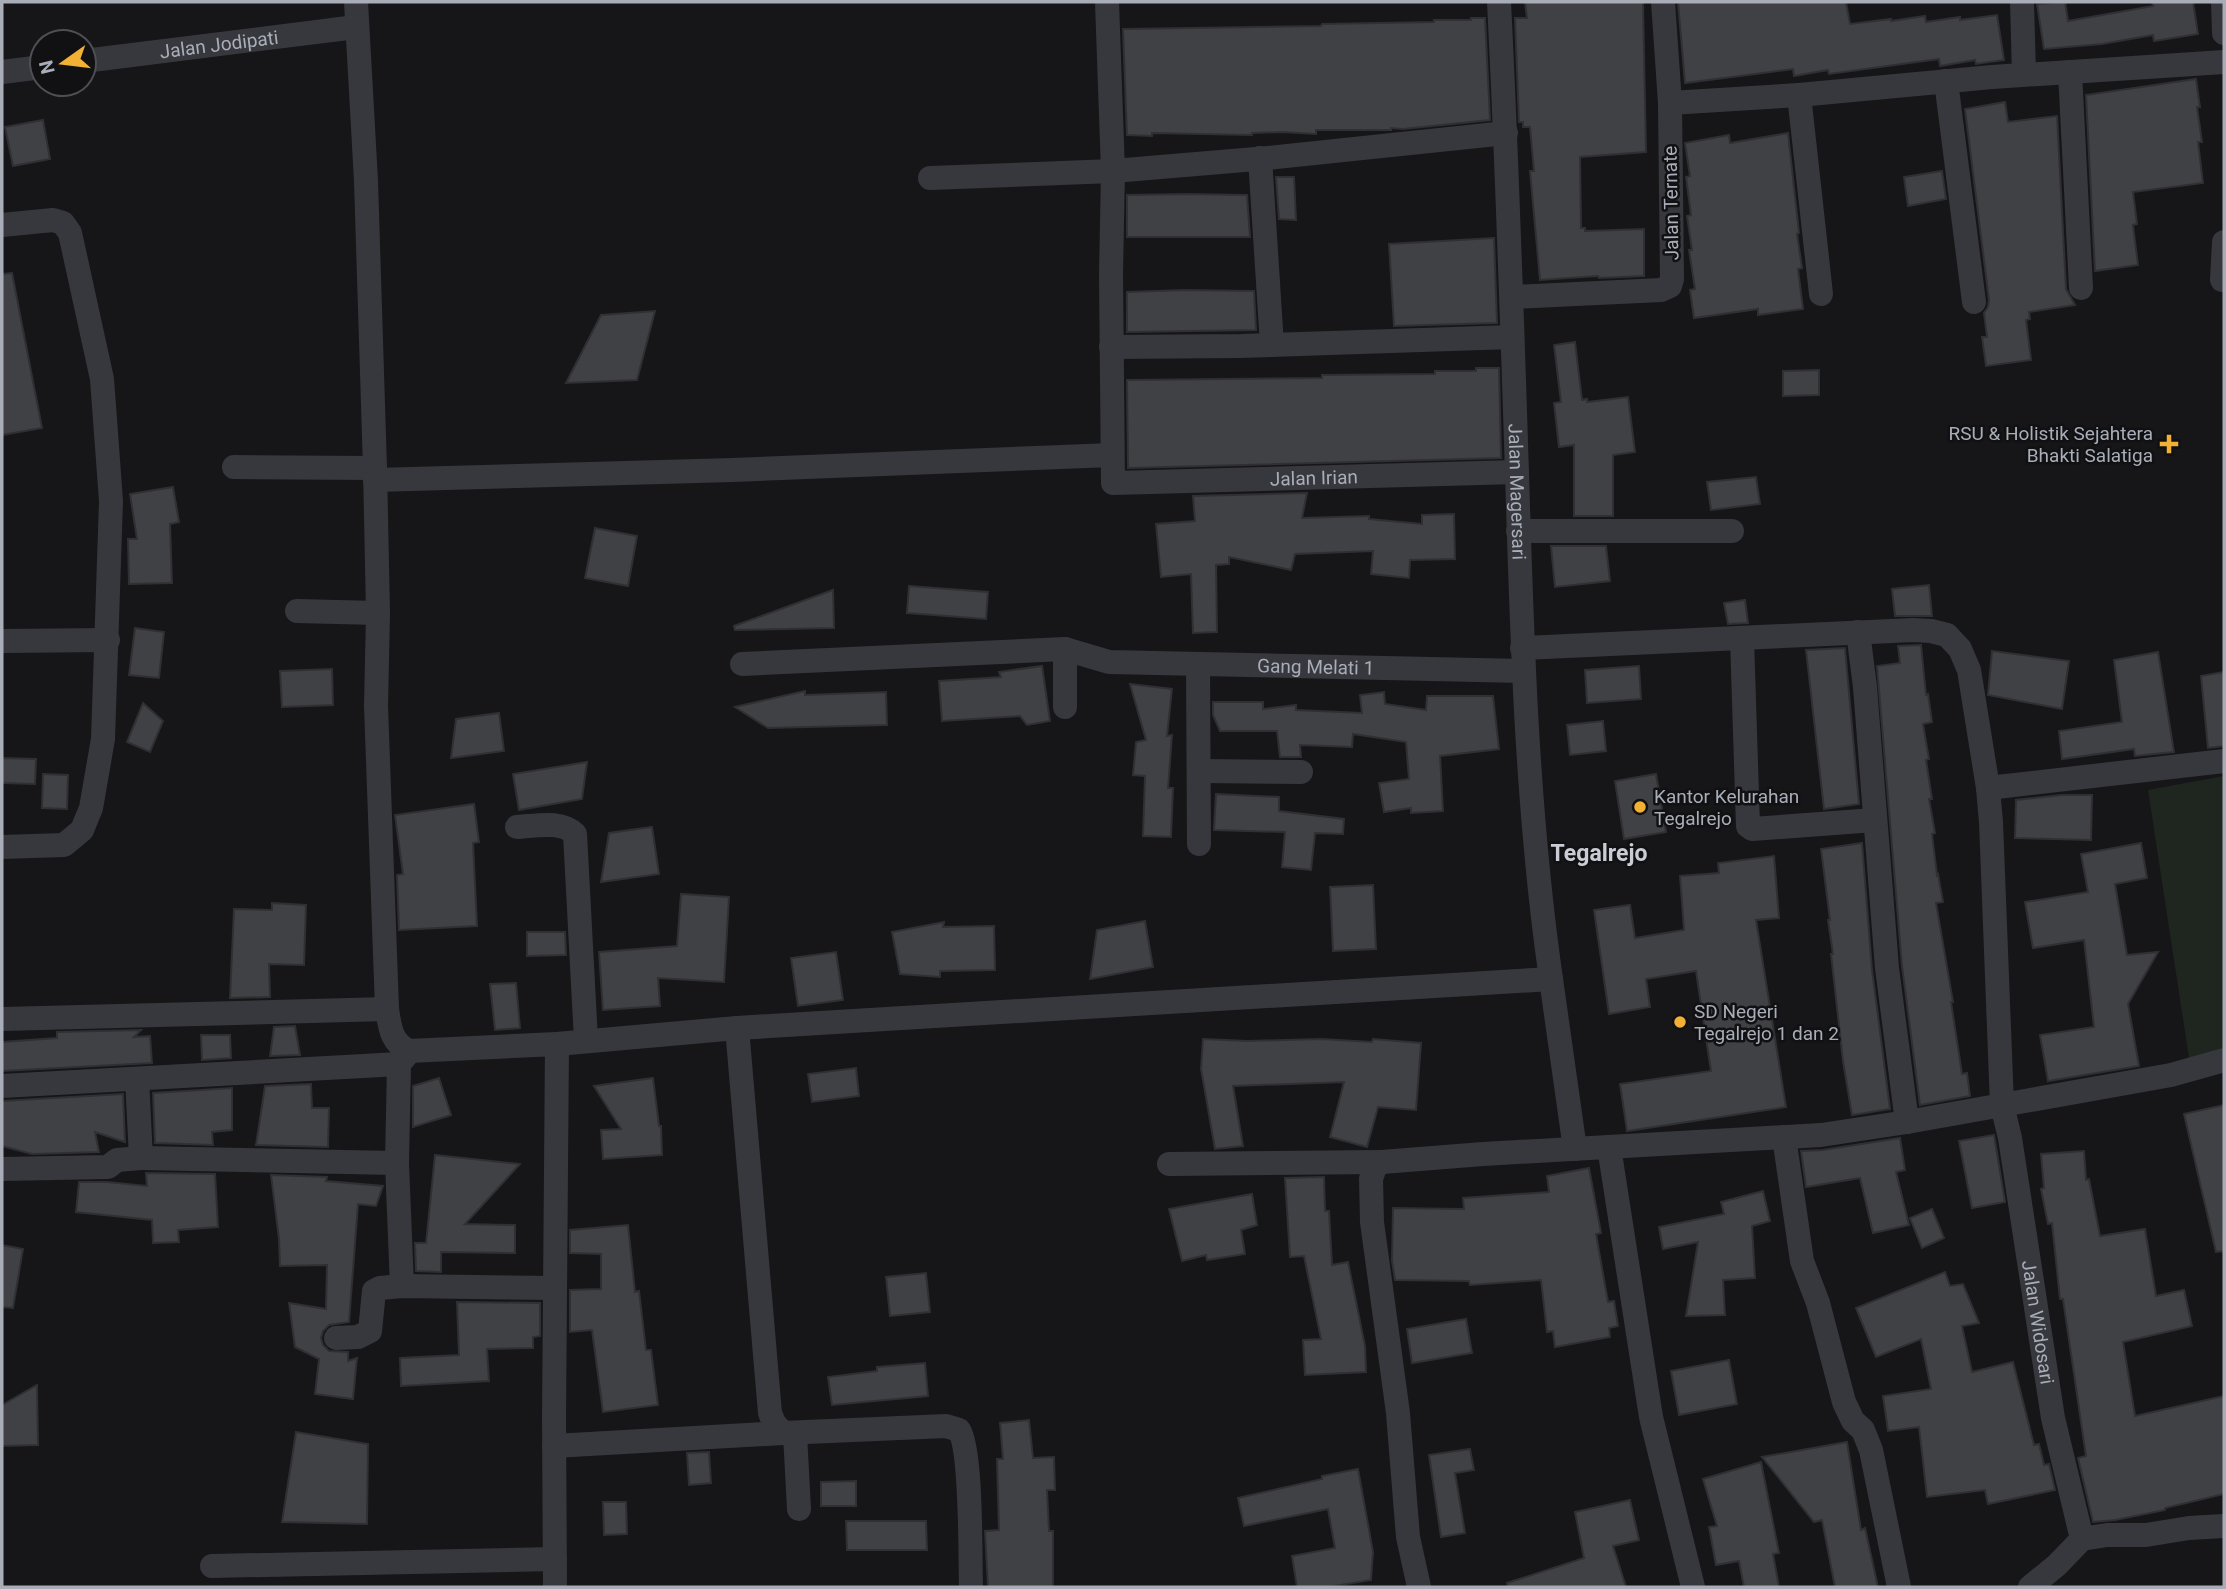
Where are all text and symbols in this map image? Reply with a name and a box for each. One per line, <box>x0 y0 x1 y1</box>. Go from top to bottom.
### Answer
street label: Jalan Jodipati <box>158 25 280 63</box>
north arrow <box>28 28 98 98</box>
text: N <box>34 58 60 76</box>
street label: Jalan Ternate <box>1659 145 1683 261</box>
place label: RSU & Holistik Sejahtera Bhakti Salatiga <box>1948 422 2153 467</box>
street label: Jalan Magersari <box>1504 423 1531 560</box>
marker: RSU & Holistik Sejahtera Bhakti Salatiga <box>2159 434 2179 454</box>
street label: Jalan Irian <box>1269 465 1358 490</box>
street label: Gang Melati 1 <box>1257 654 1374 679</box>
place label: Kantor Kelurahan Tegalrejo <box>1654 785 1799 830</box>
marker: Kantor Kelurahan Tegalrejo <box>1632 799 1648 815</box>
district label: Tegalrejo <box>1551 840 1647 867</box>
place label: SD Negeri Tegalrejo 1 dan 2 <box>1694 1000 1839 1045</box>
marker: SD Negeri Tegalrejo 1 dan 2 <box>1672 1014 1688 1030</box>
street label: Jalan Widosari <box>2017 1258 2059 1386</box>

